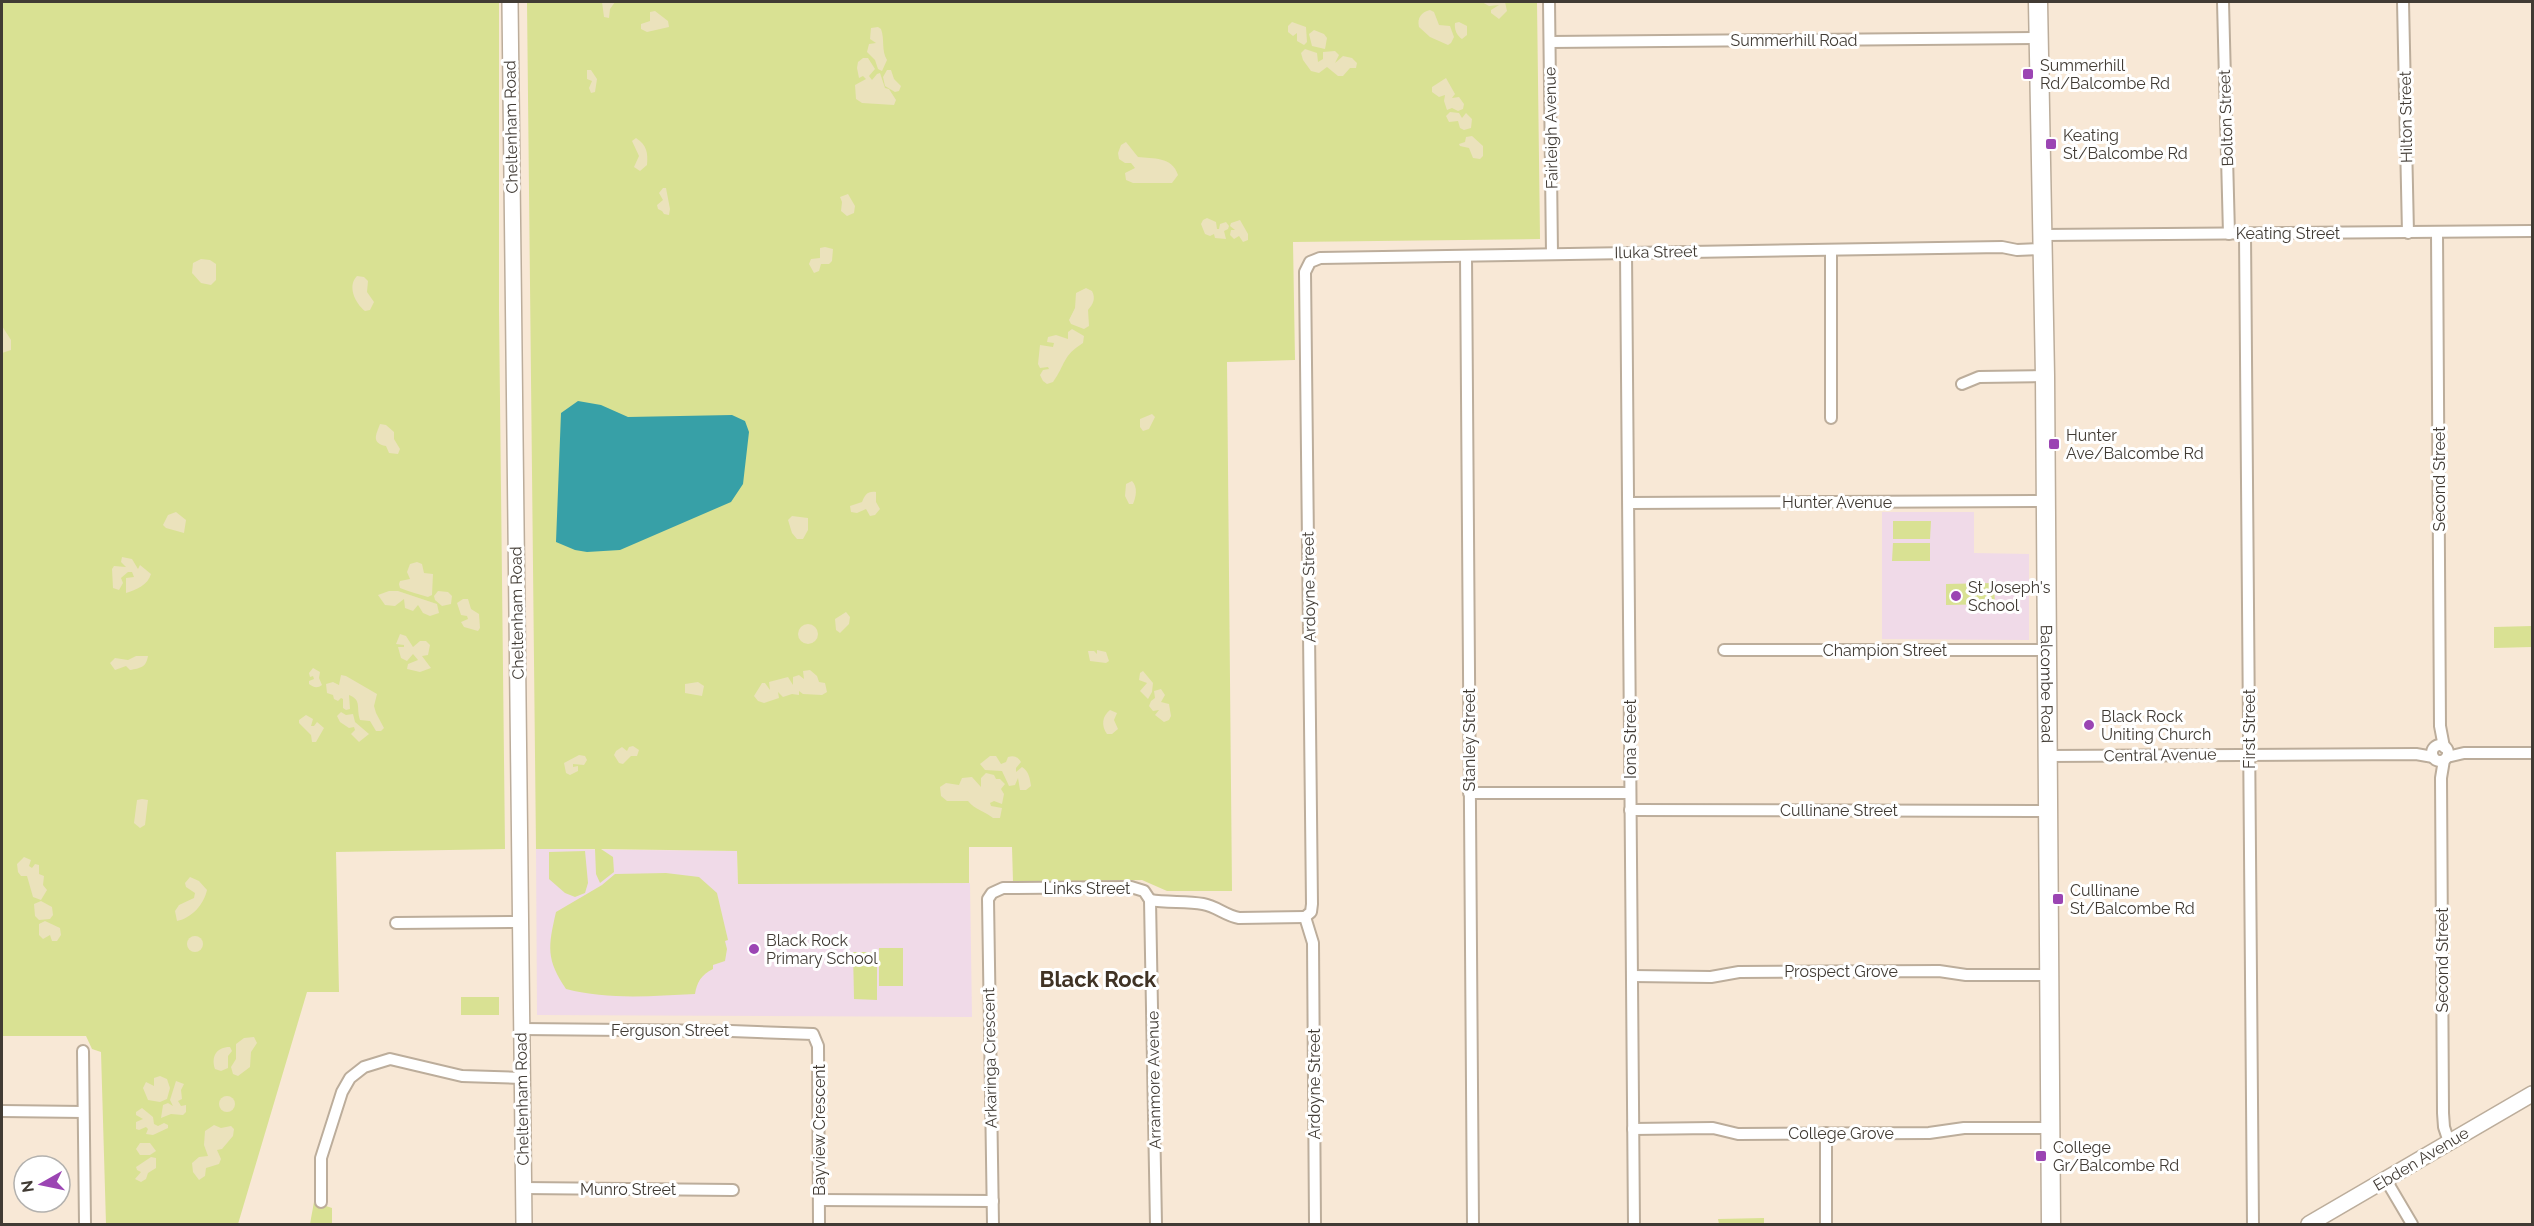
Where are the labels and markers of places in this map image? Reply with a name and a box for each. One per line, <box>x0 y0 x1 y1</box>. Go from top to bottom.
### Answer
place label: Summerhill Rd/Balcombe Rd <box>2040 56 2170 93</box>
marker: Summerhill Rd/Balcombe Rd <box>2021 67 2035 81</box>
place label: Keating St/Balcombe Rd <box>2063 126 2188 163</box>
marker: Keating St/Balcombe Rd <box>2044 137 2058 151</box>
place label: Hunter Ave/Balcombe Rd <box>2066 426 2204 463</box>
marker: Hunter Ave/Balcombe Rd <box>2047 437 2061 451</box>
place label: St Joseph's School <box>1968 578 2051 615</box>
marker: St Joseph's School <box>1949 589 1963 603</box>
place label: Black Rock Uniting Church <box>2101 707 2211 744</box>
marker: Black Rock Uniting Church <box>2082 718 2096 732</box>
place label: Cullinane St/Balcombe Rd <box>2070 881 2195 918</box>
marker: Cullinane St/Balcombe Rd <box>2051 892 2065 906</box>
place label: Black Rock Primary School <box>766 931 878 968</box>
marker: Black Rock Primary School <box>747 942 761 956</box>
place label: College Gr/Balcombe Rd <box>2053 1138 2179 1175</box>
marker: College Gr/Balcombe Rd <box>2034 1149 2048 1163</box>

